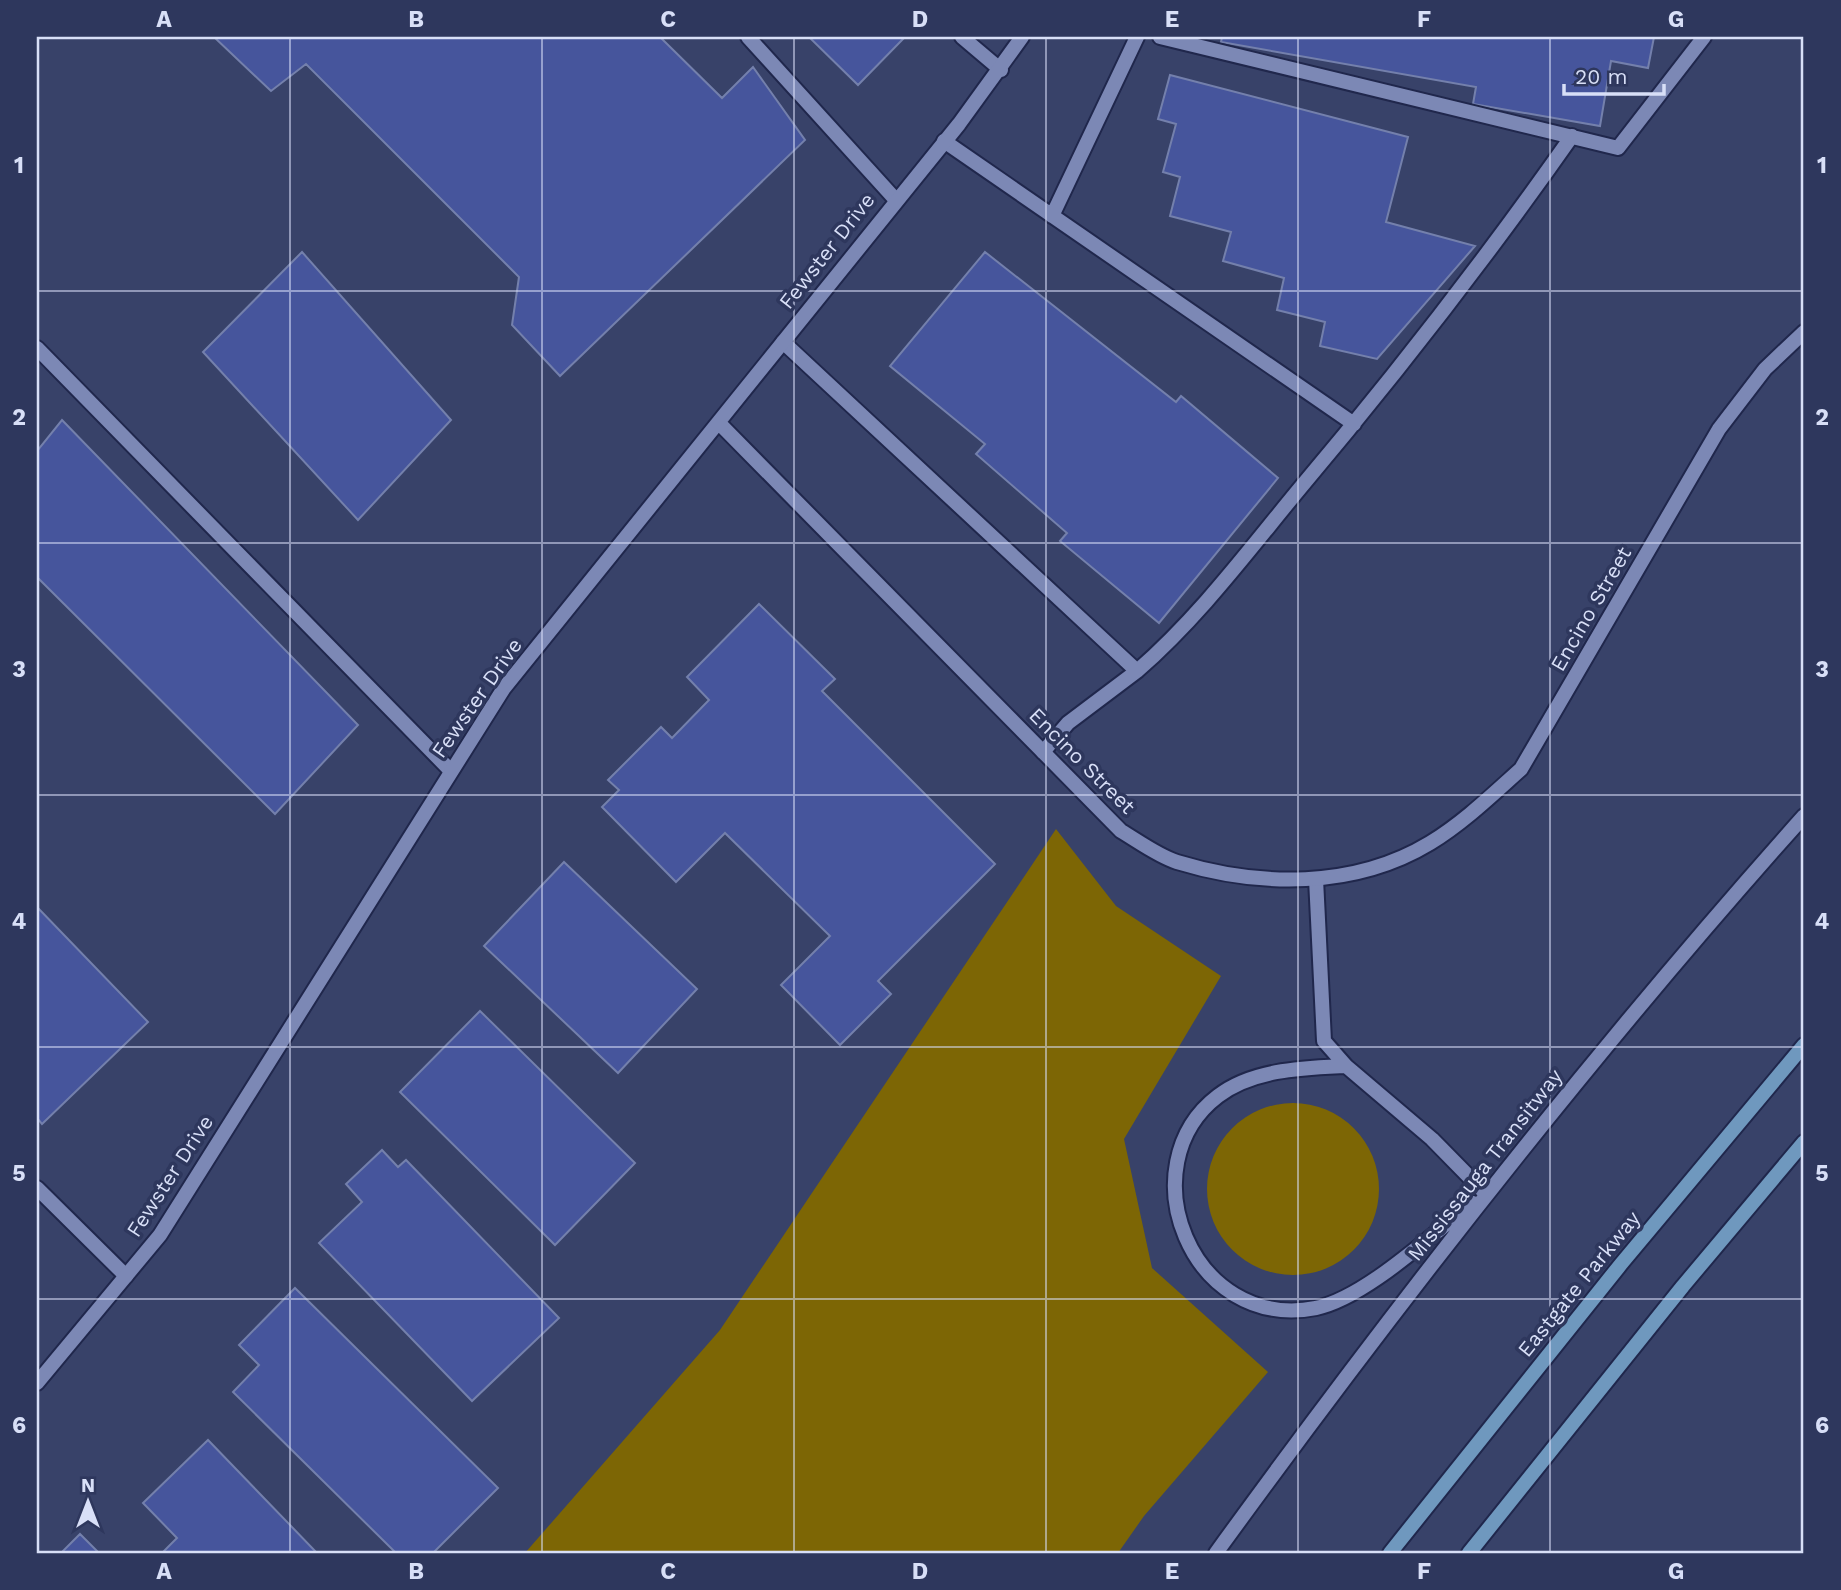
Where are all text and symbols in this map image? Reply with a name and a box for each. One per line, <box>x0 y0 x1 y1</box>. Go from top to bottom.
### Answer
text: A <box>156 6 172 33</box>
text: B <box>408 6 424 33</box>
text: C <box>660 6 676 33</box>
text: D <box>912 6 928 33</box>
text: E <box>1165 6 1179 33</box>
text: F <box>1417 6 1431 33</box>
text: G <box>1668 6 1684 33</box>
scale bar <box>1564 52 1664 96</box>
text: 20 m <box>1575 64 1627 89</box>
text: 1 <box>14 152 24 179</box>
text: 1 <box>1817 152 1827 179</box>
street label: Fewster Drive <box>774 188 880 314</box>
text: 2 <box>12 404 26 431</box>
text: 2 <box>1815 404 1829 431</box>
street label: Encino Street <box>1545 542 1636 675</box>
street label: Fewster Drive <box>426 633 527 762</box>
text: 3 <box>12 656 26 683</box>
text: 3 <box>1815 656 1829 683</box>
street label: Encino Street <box>1024 702 1141 819</box>
text: 4 <box>12 908 27 935</box>
text: 4 <box>1815 908 1830 935</box>
street label: Mississauga Transitway <box>1402 1064 1567 1266</box>
street label: Fewster Drive <box>121 1110 218 1241</box>
text: 5 <box>12 1160 26 1187</box>
text: 5 <box>1815 1160 1829 1187</box>
street label: Eastgate Parkway <box>1512 1206 1645 1362</box>
text: 6 <box>12 1412 26 1439</box>
text: 6 <box>1815 1412 1829 1439</box>
north arrow <box>52 1468 122 1538</box>
text: N <box>81 1474 95 1497</box>
text: A <box>156 1558 172 1585</box>
text: B <box>408 1558 424 1585</box>
text: C <box>660 1558 676 1585</box>
text: D <box>912 1558 928 1585</box>
text: E <box>1165 1558 1179 1585</box>
text: F <box>1417 1558 1431 1585</box>
text: G <box>1668 1558 1684 1585</box>

